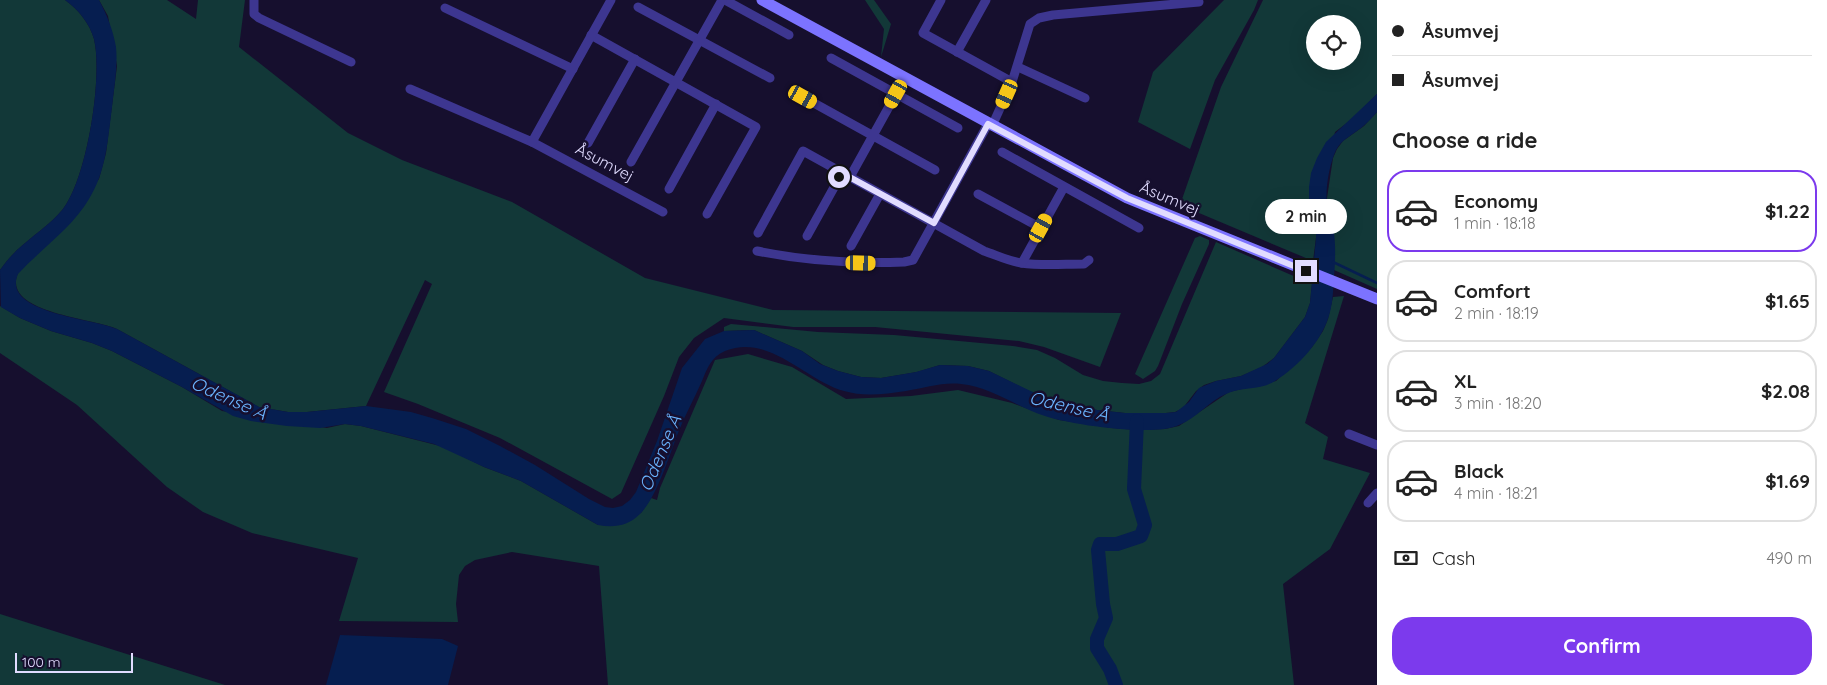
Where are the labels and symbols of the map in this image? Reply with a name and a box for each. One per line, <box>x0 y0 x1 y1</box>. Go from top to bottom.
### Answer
car <box>882 77 909 111</box>
car <box>994 77 1019 111</box>
car <box>786 83 819 111</box>
street label: Åsumvej <box>572 138 638 186</box>
route start <box>828 166 850 188</box>
street label: Åsumvej <box>1137 176 1203 220</box>
callout: 2 min <box>1265 198 1347 234</box>
car <box>1027 211 1054 245</box>
car <box>845 255 876 271</box>
route end <box>1295 260 1317 282</box>
water label: Odense Å <box>188 371 271 425</box>
water label: Odense Å <box>1027 386 1111 426</box>
water label: Odense Å <box>634 411 686 495</box>
scale bar <box>15 650 132 673</box>

